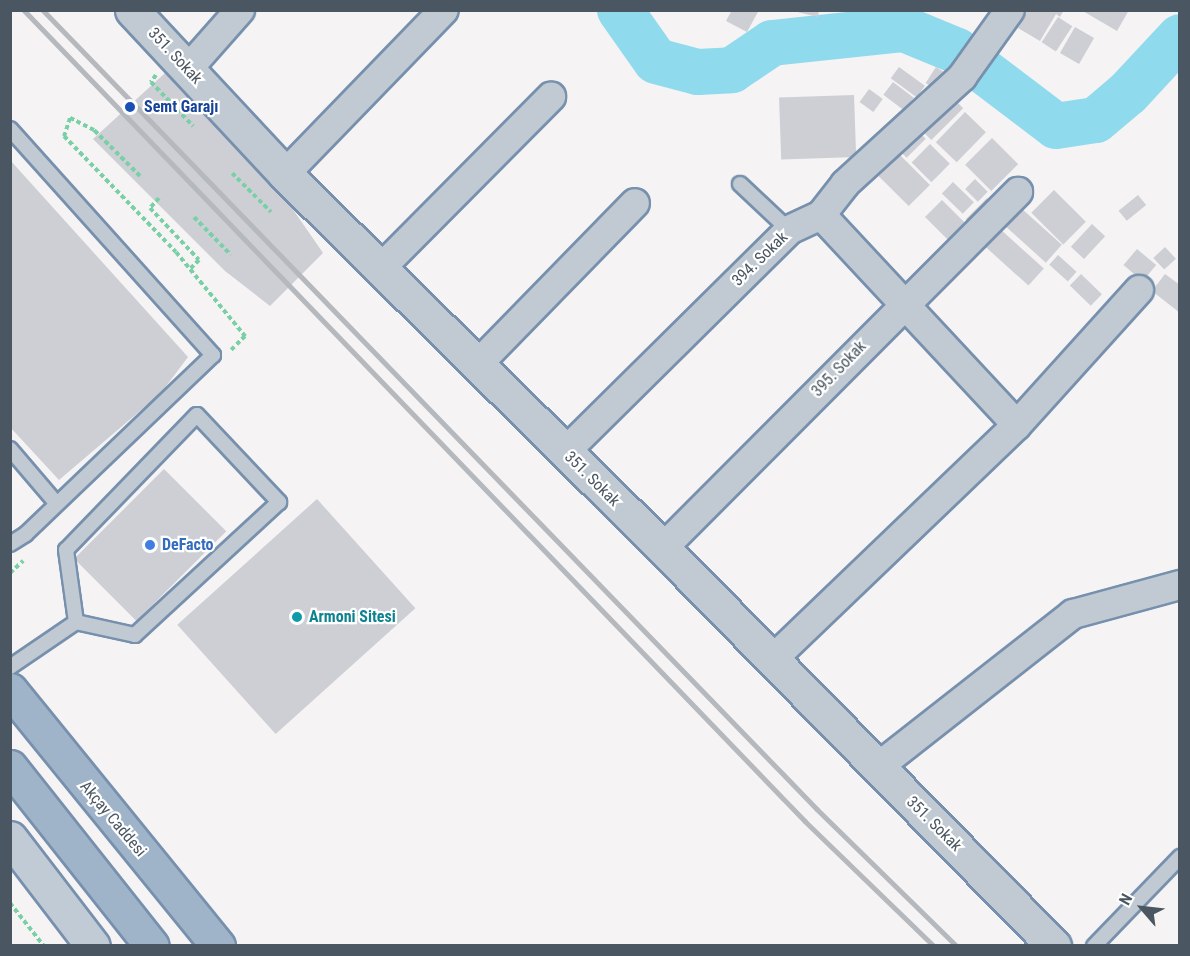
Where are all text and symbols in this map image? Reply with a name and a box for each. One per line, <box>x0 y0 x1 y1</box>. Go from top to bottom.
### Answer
street label: 351. Sokak <box>144 24 206 88</box>
place label: Semt Garajı <box>144 97 218 117</box>
marker: Semt Garajı <box>121 98 139 116</box>
street label: 394. Sokak <box>728 228 792 290</box>
street label: 395. Sokak <box>808 337 870 401</box>
street label: 351. Sokak <box>560 447 624 511</box>
place label: DeFacto <box>162 535 214 555</box>
marker: DeFacto <box>143 538 157 552</box>
place label: Armoni Sitesi <box>309 607 396 627</box>
marker: Armoni Sitesi <box>290 610 304 624</box>
street label: Akçay Caddesi <box>76 777 150 861</box>
street label: 351. Sokak <box>902 792 966 856</box>
north arrow <box>1112 878 1172 938</box>
text: N <box>1115 891 1136 908</box>

